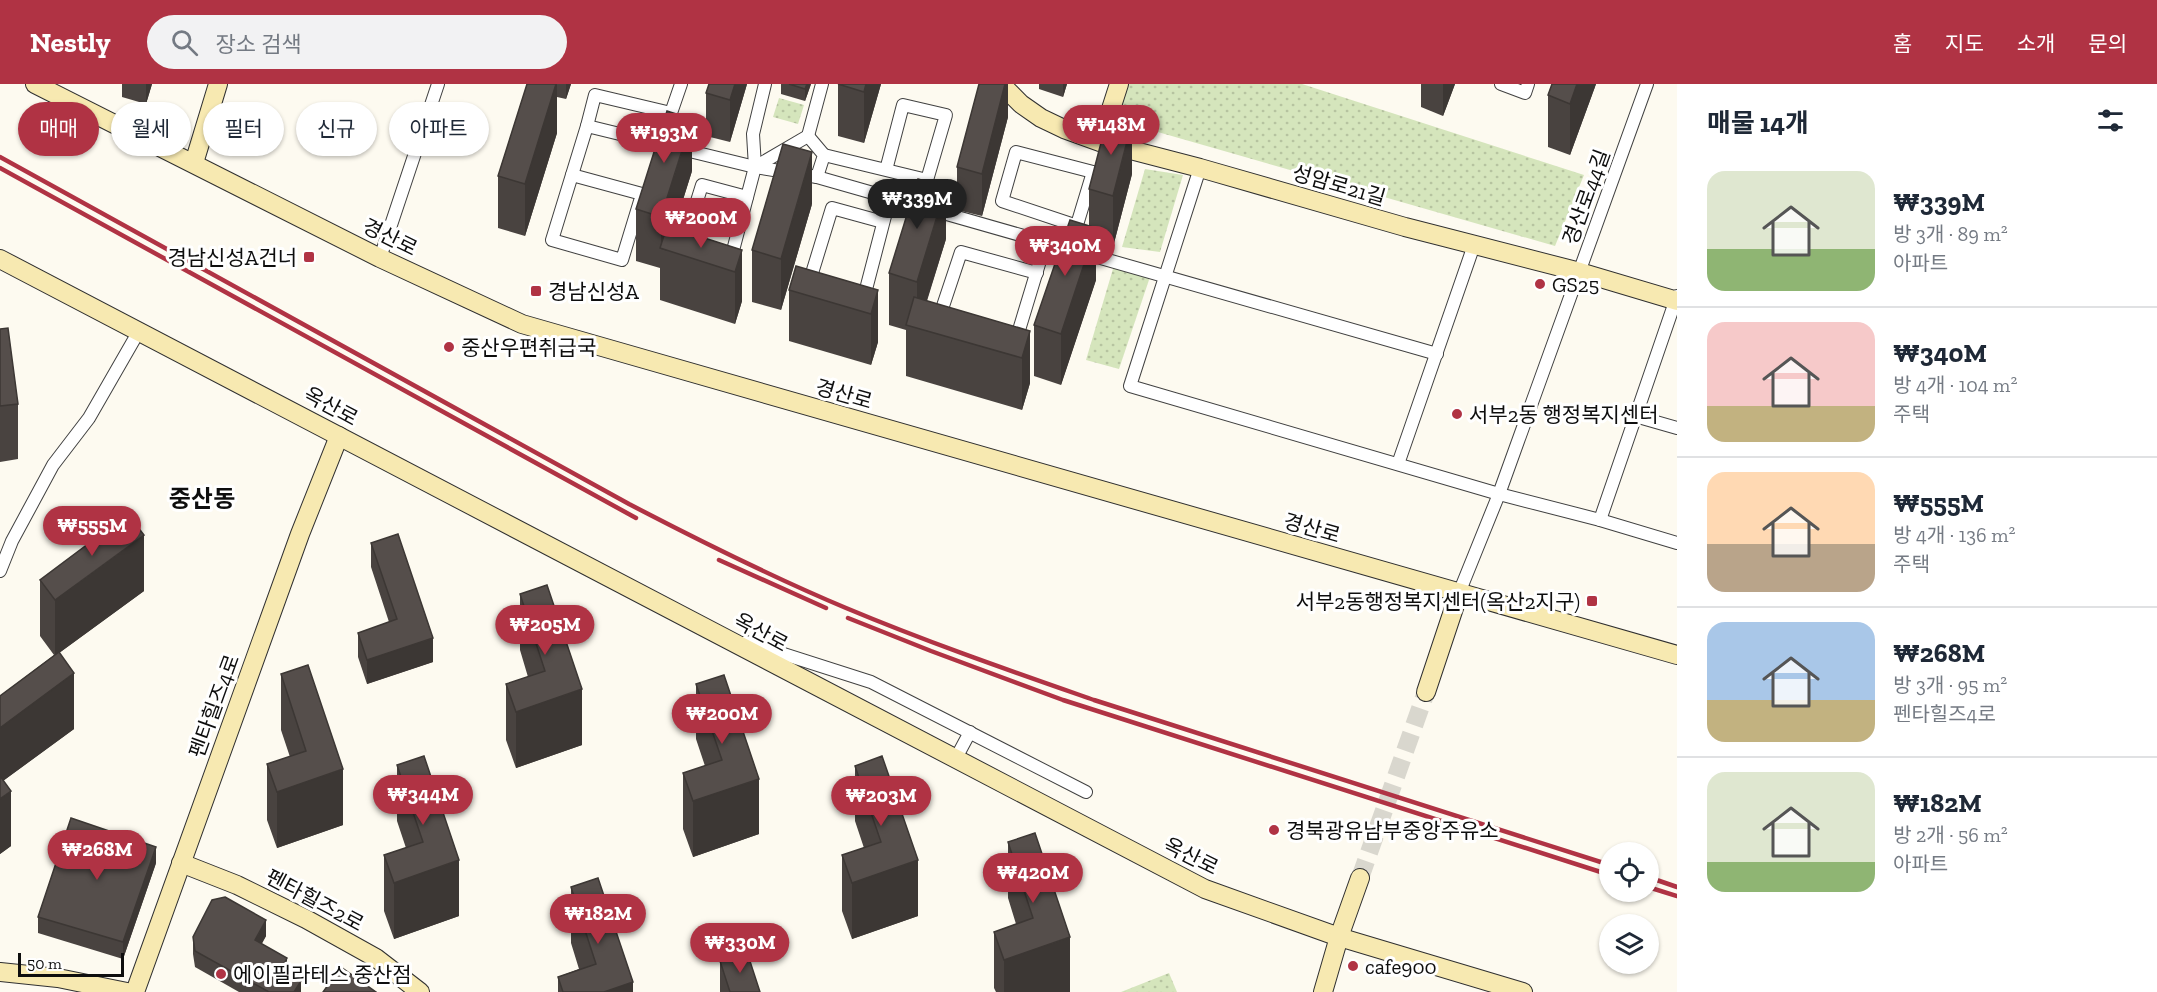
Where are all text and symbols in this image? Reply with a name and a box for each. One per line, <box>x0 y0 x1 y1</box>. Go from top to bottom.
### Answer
search box <box>147 15 567 69</box>
text: Nestly <box>30 26 111 59</box>
icon: search <box>168 26 201 59</box>
text: 장소 검색 <box>216 31 302 58</box>
text: 홈 <box>1893 31 1912 56</box>
text: 지도 <box>1945 31 1984 56</box>
text: 소개 <box>2017 31 2055 56</box>
text: 문의 <box>2088 31 2127 56</box>
chip: 매매 <box>18 102 99 156</box>
chip: 월세 <box>111 102 191 156</box>
chip: 필터 <box>203 102 284 156</box>
chip: 신규 <box>296 102 377 156</box>
chip: 아파트 <box>389 102 489 156</box>
icon: filters <box>2094 104 2127 137</box>
pin: ₩148M <box>1069 105 1153 156</box>
text: 매물 14개 <box>1707 107 1809 139</box>
text: ₩148M <box>1077 112 1145 136</box>
pin: ₩193M <box>622 113 706 164</box>
text: ₩193M <box>630 120 698 144</box>
street label: 경산로44길 <box>1557 146 1615 248</box>
street label: 성암로21길 <box>1289 160 1389 210</box>
pin: ₩339M <box>875 179 959 230</box>
text: ₩339M <box>882 186 952 210</box>
text: ₩339M <box>1893 186 1985 218</box>
icon: home <box>1755 195 1827 267</box>
pin: ₩200M <box>659 198 743 249</box>
text: ₩200M <box>665 205 737 229</box>
street label: 경산로 <box>358 213 422 261</box>
text: 방 3개 · 89 m² <box>1893 222 2008 246</box>
pin: ₩340M <box>1023 226 1107 277</box>
text: ₩340M <box>1029 233 1101 257</box>
place label: 경남신성A건너 <box>167 245 297 270</box>
marker: 경남신성A건너 <box>302 250 316 264</box>
text: 아파트 <box>1893 251 1948 275</box>
place label: GS25 <box>1552 272 1599 297</box>
marker: GS25 <box>1533 277 1547 291</box>
place label: 경남신성A <box>548 279 639 304</box>
marker: 경남신성A <box>529 284 543 298</box>
place label: 중산우편취급국 <box>461 335 596 360</box>
text: ₩340M <box>1893 337 1987 369</box>
marker: 중산우편취급국 <box>442 340 456 354</box>
icon: home <box>1755 346 1827 418</box>
text: 방 4개 · 104 m² <box>1893 373 2017 397</box>
street label: 경산로 <box>813 374 875 414</box>
street label: 옥산로 <box>300 381 362 431</box>
place label: 서부2동 행정복지센터 <box>1469 402 1658 427</box>
text: 주택 <box>1893 402 1930 426</box>
marker: 서부2동 행정복지센터 <box>1450 407 1464 421</box>
district label: 중산동 <box>169 484 235 513</box>
text: ₩555M <box>1893 487 1984 519</box>
icon: home <box>1755 496 1827 568</box>
pin: ₩555M <box>50 506 134 557</box>
street label: 경산로 <box>1281 508 1343 548</box>
text: ₩555M <box>57 513 127 537</box>
text: 방 4개 · 136 m² <box>1893 523 2015 547</box>
text: 주택 <box>1893 552 1930 576</box>
place label: 서부2동행정복지센터(옥산2지구) <box>1296 589 1580 614</box>
marker: 서부2동행정복지센터(옥산2지구) <box>1585 594 1599 608</box>
pin: ₩205M <box>503 605 587 656</box>
street label: 옥산로 <box>730 607 792 657</box>
text: ₩205M <box>509 612 581 636</box>
text: ₩268M <box>1893 637 1985 669</box>
icon: home <box>1755 646 1827 718</box>
street label: 펜타힐즈4로 <box>184 651 244 761</box>
text: 방 3개 · 95 m² <box>1893 673 2007 697</box>
pin: ₩200M <box>680 694 764 745</box>
text: ₩200M <box>686 701 758 725</box>
text: 펜타힐즈4로 <box>1893 702 1996 726</box>
pin: ₩344M <box>381 775 465 826</box>
pin: ₩203M <box>839 776 923 827</box>
text: ₩344M <box>387 782 459 806</box>
text: ₩203M <box>845 783 917 807</box>
text: ₩182M <box>1893 787 1982 819</box>
icon: home <box>1755 796 1827 868</box>
place label: 경북광유남부중앙주유소 <box>1286 818 1499 843</box>
marker: 경북광유남부중앙주유소 <box>1267 823 1281 837</box>
text: 방 2개 · 56 m² <box>1893 823 2008 847</box>
pin: ₩268M <box>55 830 139 881</box>
street label: 옥산로 <box>1159 832 1223 880</box>
text: ₩268M <box>62 837 132 861</box>
map controls <box>1599 842 1659 974</box>
button: locate <box>1599 842 1659 902</box>
text: 아파트 <box>1893 852 1948 876</box>
pin: ₩420M <box>991 853 1075 904</box>
text: ₩420M <box>997 860 1069 884</box>
street label: 펜타힐즈2로 <box>262 864 368 936</box>
pin: ₩182M <box>556 894 640 945</box>
text: ₩182M <box>564 901 632 925</box>
button: layers <box>1599 914 1659 974</box>
pin: ₩330M <box>698 923 782 974</box>
text: ₩330M <box>704 930 776 954</box>
scale bar <box>18 950 124 978</box>
text: 50 m <box>27 954 62 973</box>
place label: cafe900 <box>1365 954 1437 979</box>
marker: cafe900 <box>1346 959 1360 973</box>
place label: 에이필라테스 중산점 <box>233 962 412 987</box>
marker: 에이필라테스 중산점 <box>214 967 228 981</box>

